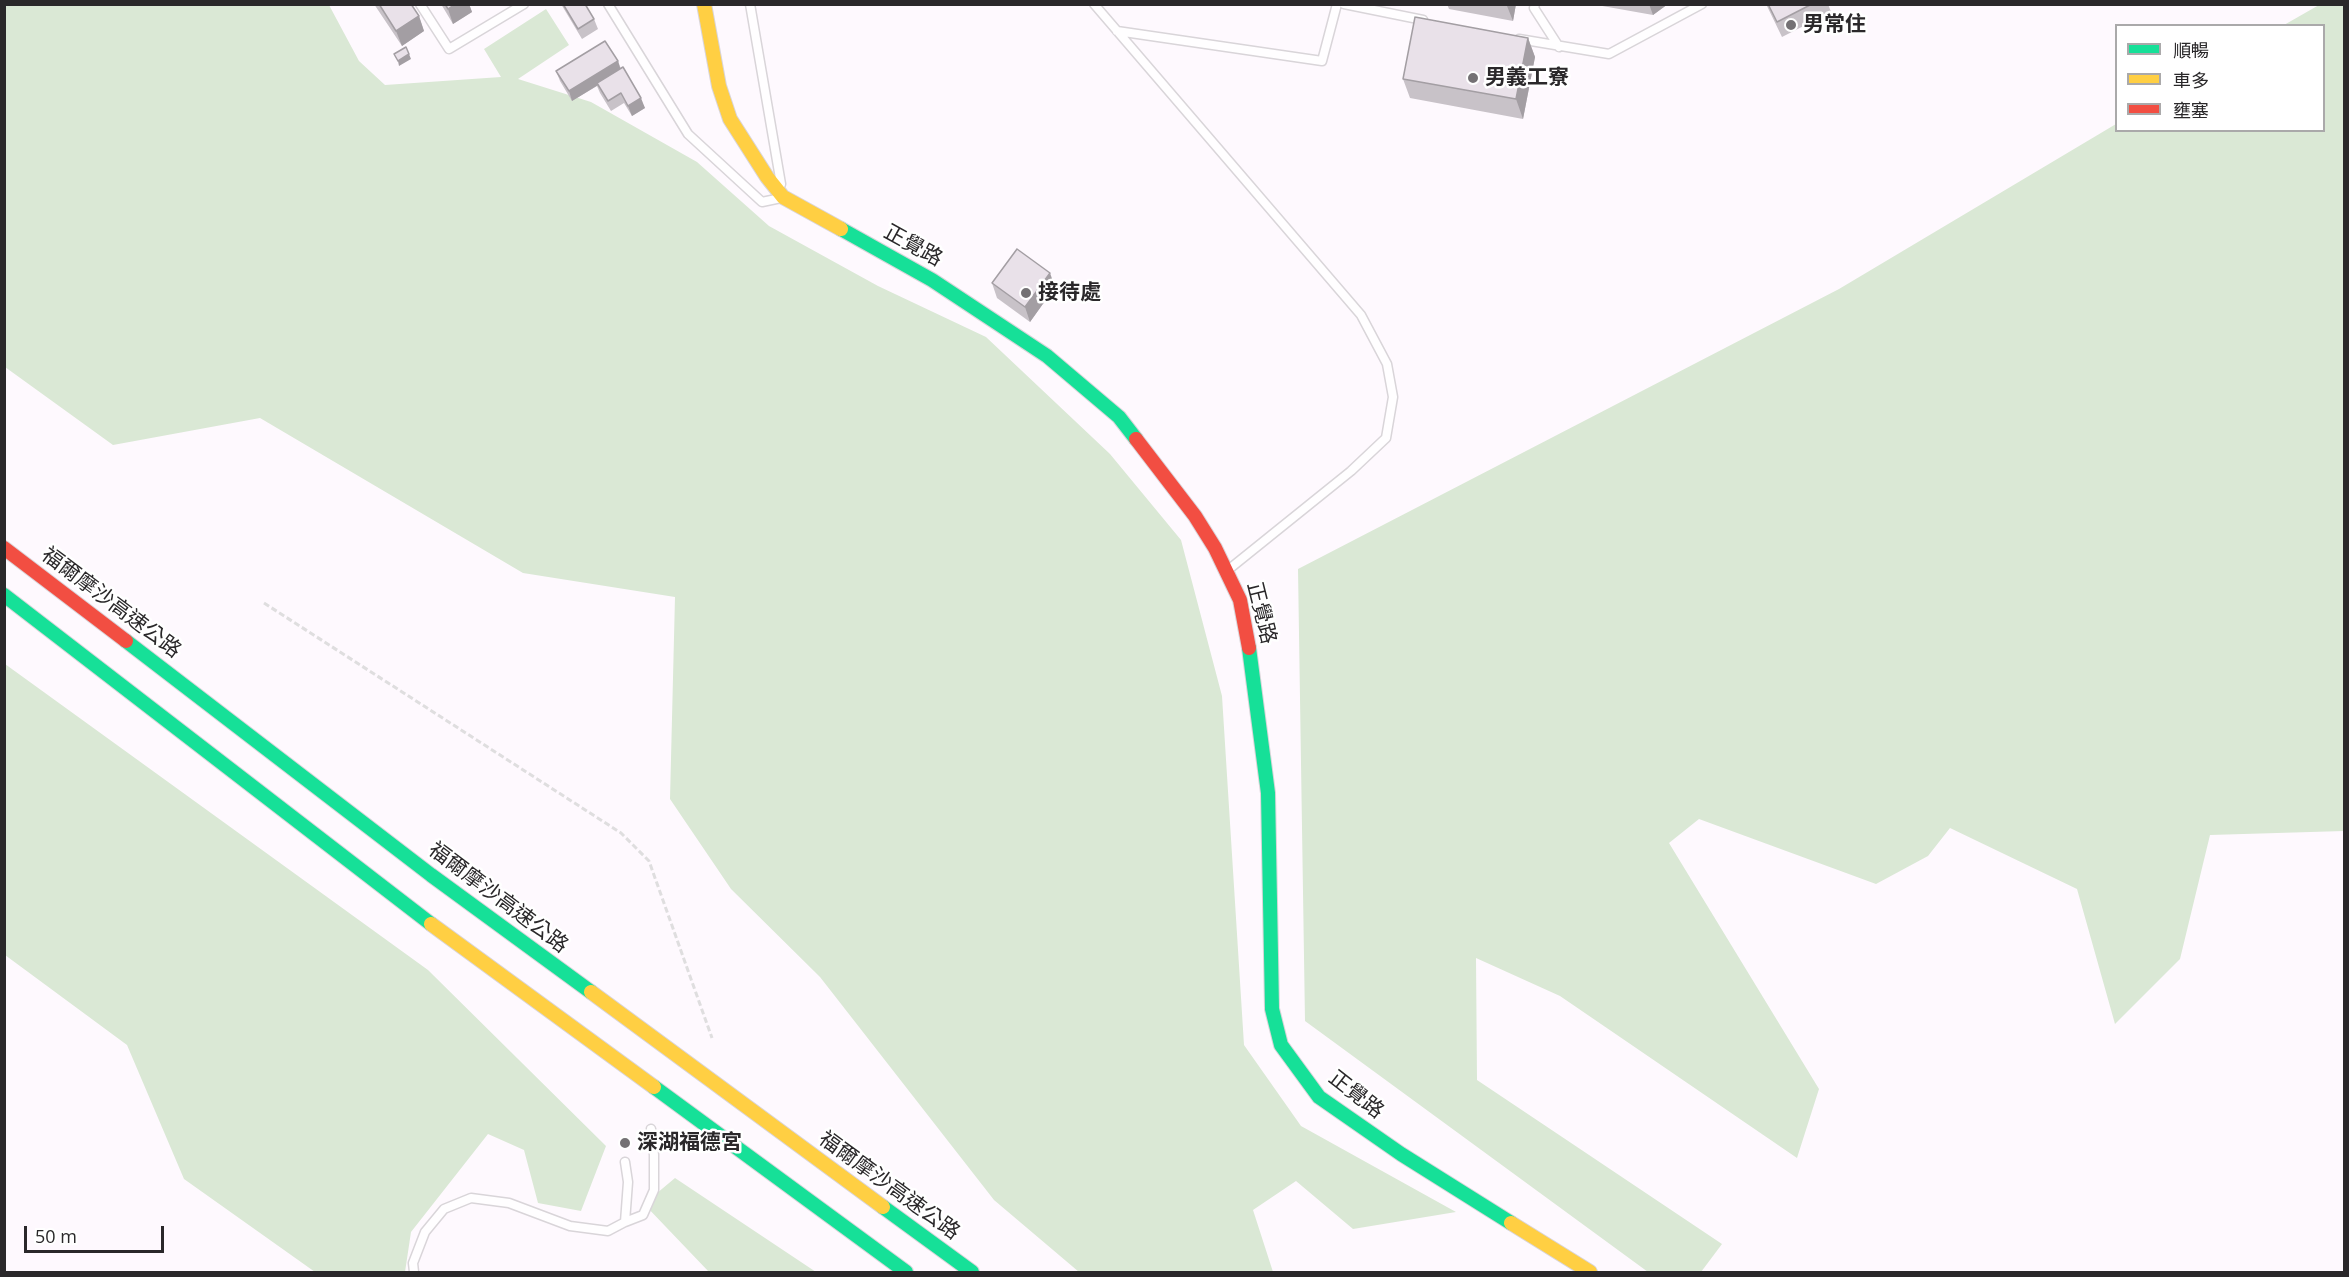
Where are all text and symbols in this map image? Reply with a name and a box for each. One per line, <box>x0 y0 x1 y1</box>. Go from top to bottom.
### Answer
place label: 男常住 <box>1803 12 1866 38</box>
marker: 男常住 <box>1784 18 1798 32</box>
legend <box>2115 24 2325 132</box>
text: 順暢 <box>2173 38 2209 62</box>
place label: 男義工寮 <box>1485 65 1569 91</box>
text: 車多 <box>2173 68 2209 92</box>
marker: 男義工寮 <box>1466 71 1480 85</box>
text: 壅塞 <box>2173 98 2209 122</box>
street label: 正覺路 <box>879 220 947 272</box>
place label: 接待處 <box>1038 280 1101 306</box>
marker: 接待處 <box>1019 286 1033 300</box>
street label: 福爾摩沙高速公路 <box>36 542 186 664</box>
street label: 正覺路 <box>1241 579 1281 647</box>
street label: 福爾摩沙高速公路 <box>423 837 573 959</box>
street label: 正覺路 <box>1323 1066 1389 1124</box>
street label: 福爾摩沙高速公路 <box>814 1126 964 1246</box>
place label: 深湖福德宮 <box>637 1130 742 1156</box>
marker: 深湖福德宮 <box>618 1136 632 1150</box>
scale bar <box>27 1214 166 1252</box>
text: 50 m <box>35 1224 77 1248</box>

